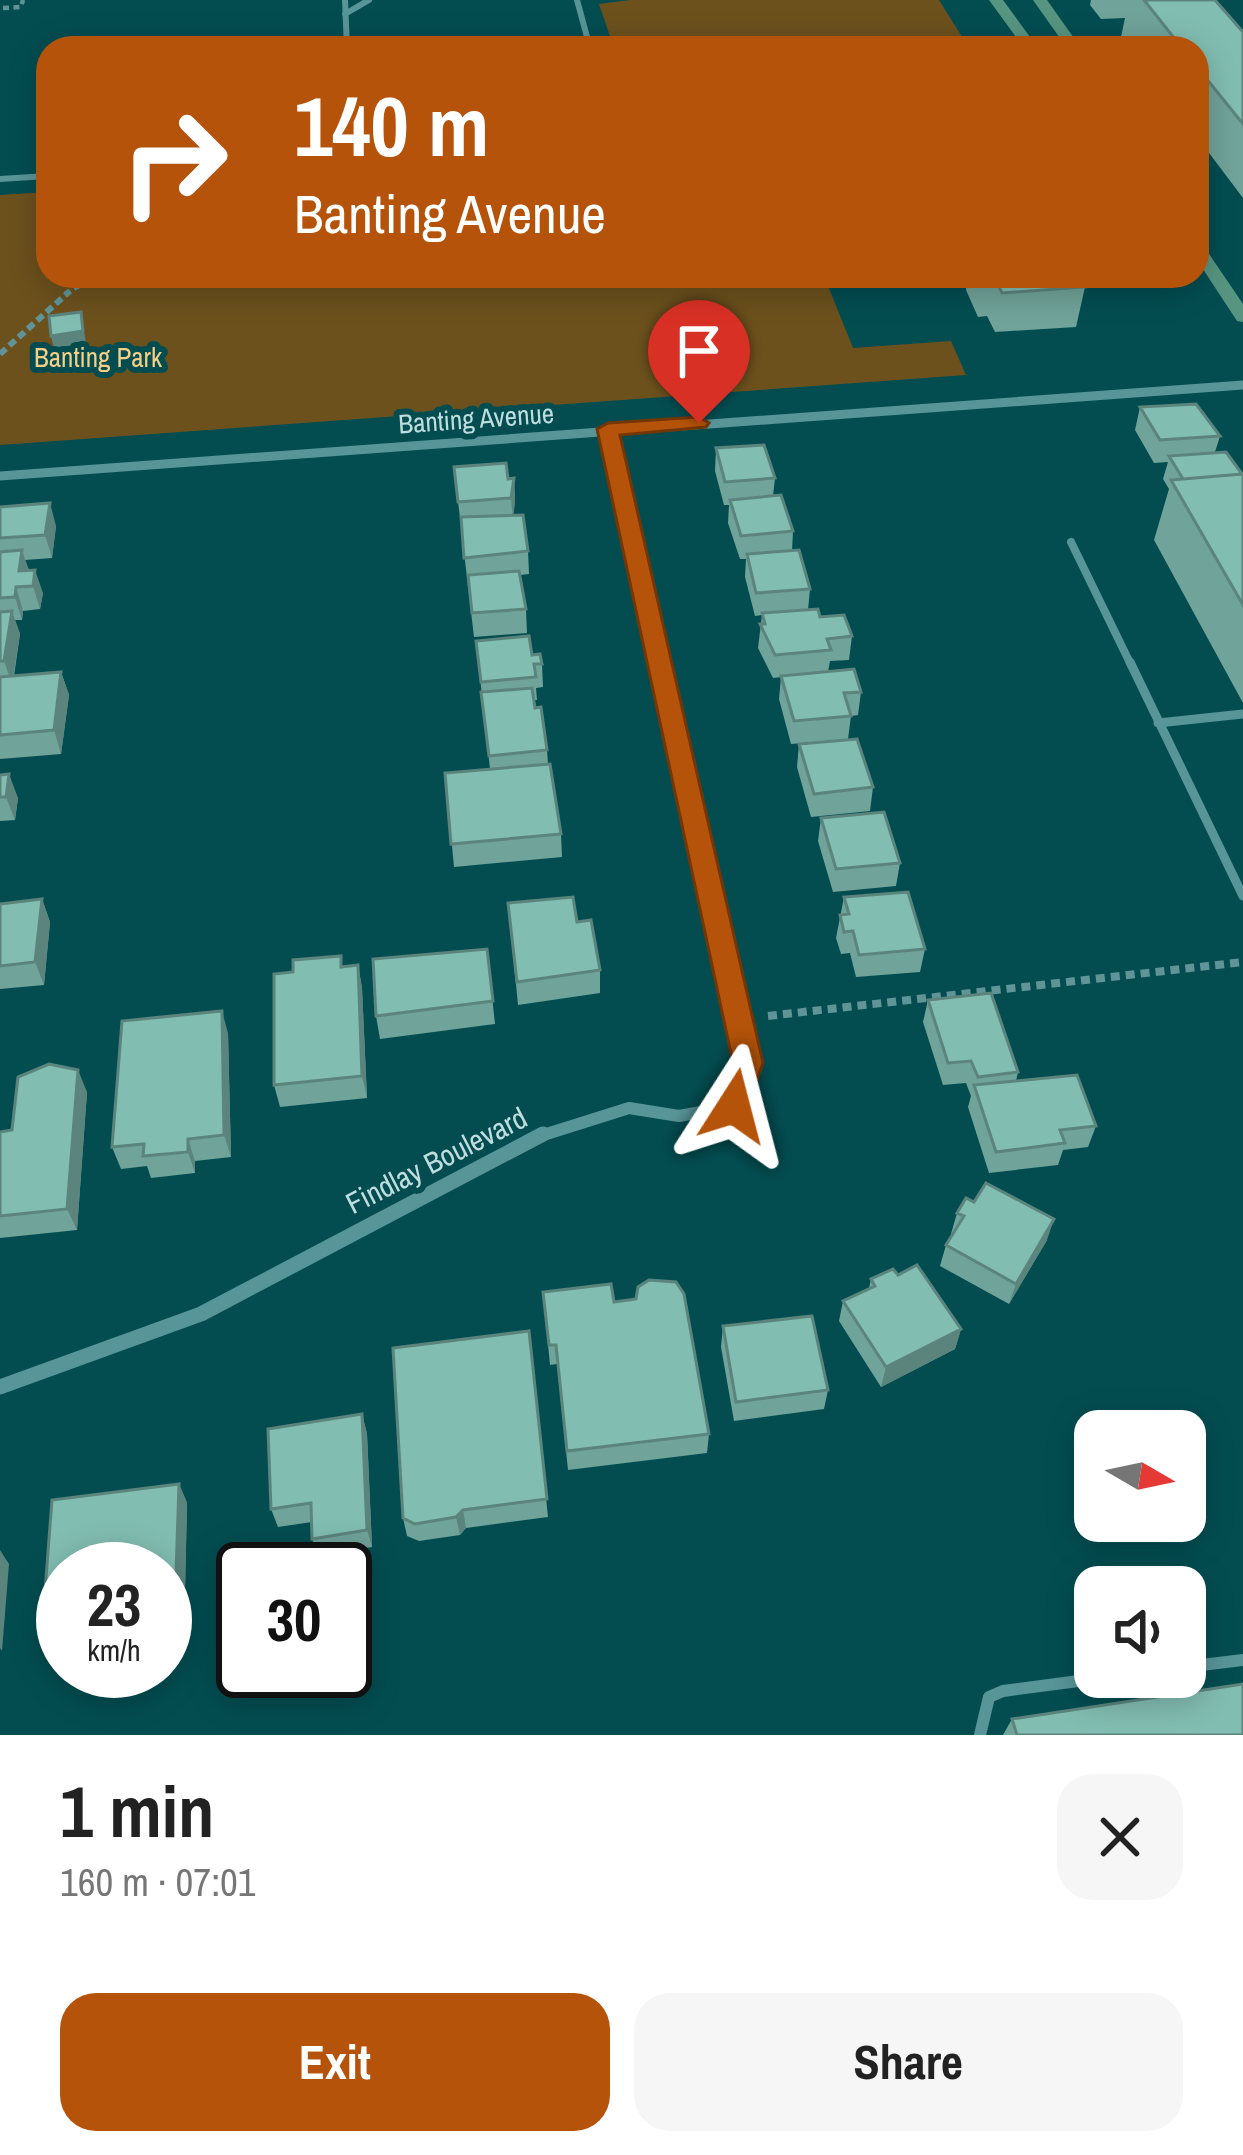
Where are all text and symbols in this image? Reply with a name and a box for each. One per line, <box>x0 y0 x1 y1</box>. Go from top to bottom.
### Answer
text: 140 m <box>294 69 489 182</box>
icon: right <box>96 84 252 240</box>
text: Banting Avenue <box>294 177 606 250</box>
pin <box>648 300 750 423</box>
icon: arrive <box>666 318 732 384</box>
park label: Banting Park <box>34 339 163 375</box>
street label: Banting Avenue <box>397 395 555 441</box>
position arrow <box>671 1043 797 1169</box>
street label: Findlay Boulevard <box>339 1097 533 1223</box>
north arrow <box>1074 1410 1206 1542</box>
map controls <box>1074 1410 1206 1698</box>
speed limit sign: 30 <box>216 1542 372 1698</box>
text: 23 <box>87 1564 141 1645</box>
button: sound <box>1074 1566 1206 1698</box>
text: km/h <box>87 1630 141 1670</box>
text: 1 min <box>60 1762 214 1859</box>
button: close <box>1057 1774 1183 1900</box>
text: 160 m · 07:01 <box>60 1856 256 1908</box>
button: Exit <box>60 1993 610 2131</box>
button: Share <box>634 1993 1183 2131</box>

